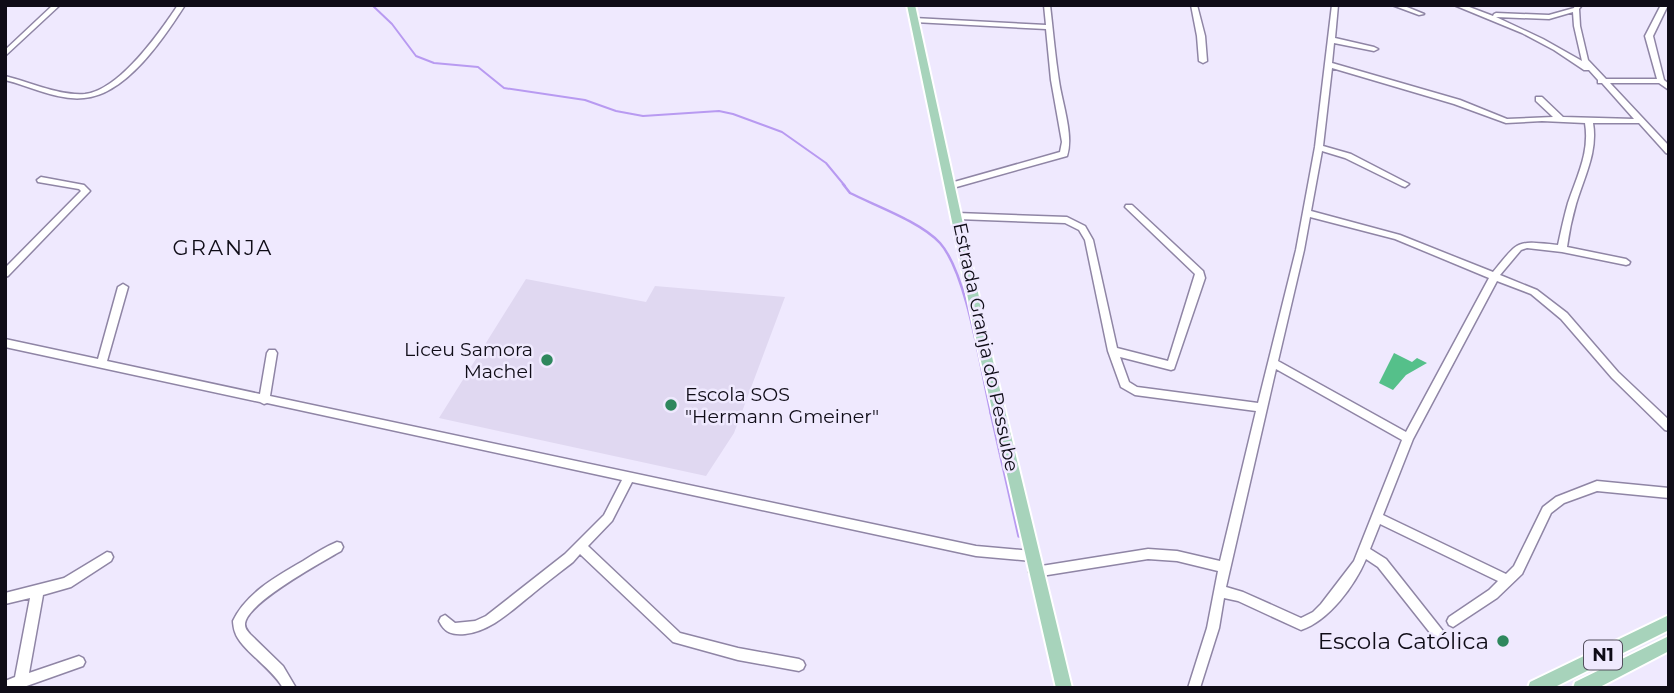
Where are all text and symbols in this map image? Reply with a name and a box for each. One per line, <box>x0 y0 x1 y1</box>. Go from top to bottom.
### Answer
street label: Estrada Granja do Pessube <box>948 220 1024 474</box>
district label: GRANJA <box>173 235 273 260</box>
place label: Liceu Samora Machel <box>404 338 533 383</box>
marker: Liceu Samora Machel <box>539 352 555 368</box>
place label: Escola SOS "Hermann Gmeiner" <box>685 383 879 428</box>
marker: Escola SOS "Hermann Gmeiner" <box>663 397 679 413</box>
place label: Escola Católica <box>1318 627 1489 655</box>
marker: Escola Católica <box>1495 633 1511 649</box>
road number: N1 <box>1584 640 1622 670</box>

